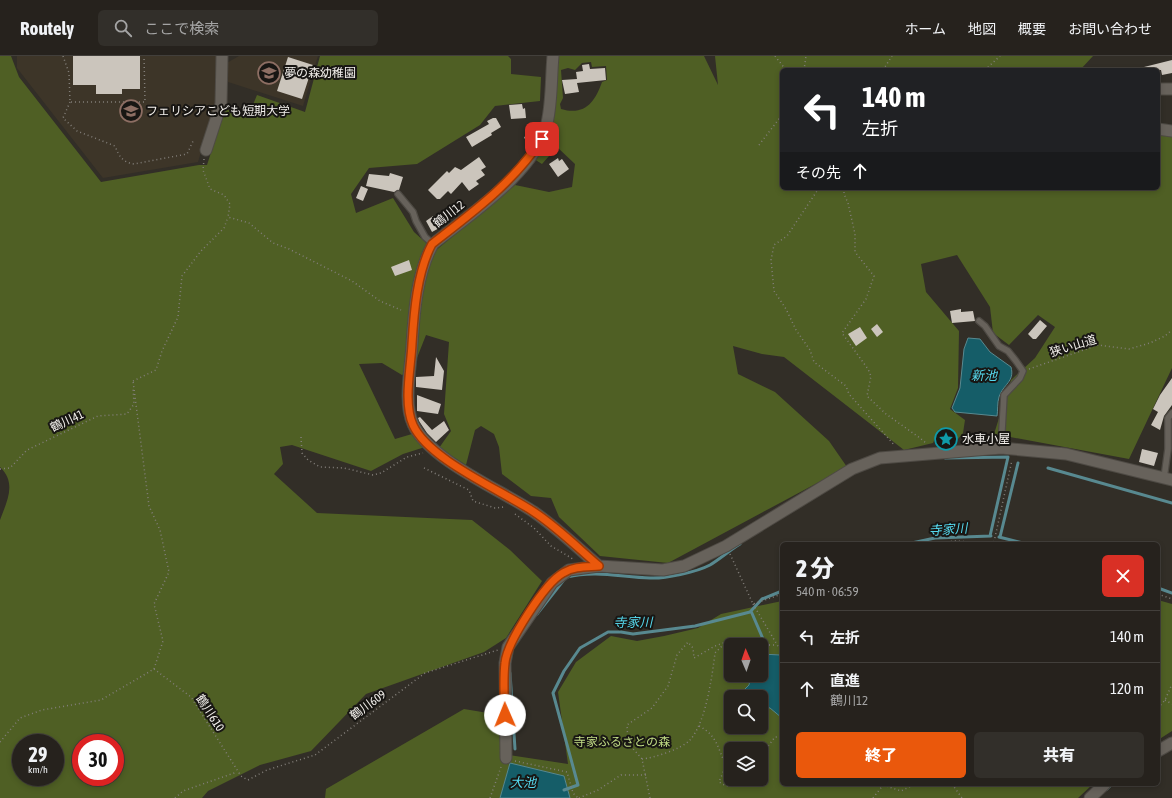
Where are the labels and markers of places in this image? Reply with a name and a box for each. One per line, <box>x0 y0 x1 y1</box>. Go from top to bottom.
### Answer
school or university icon: 夢の森幼稚園 <box>256 60 282 86</box>
place label: 夢の森幼稚園 <box>284 66 356 80</box>
school or university icon: フェリシアこども短期大学 <box>118 98 144 124</box>
place label: フェリシアこども短期大学 <box>146 104 290 118</box>
pin <box>525 122 559 156</box>
place icon: 水車小屋 <box>933 426 959 452</box>
place label: 水車小屋 <box>962 432 1010 446</box>

